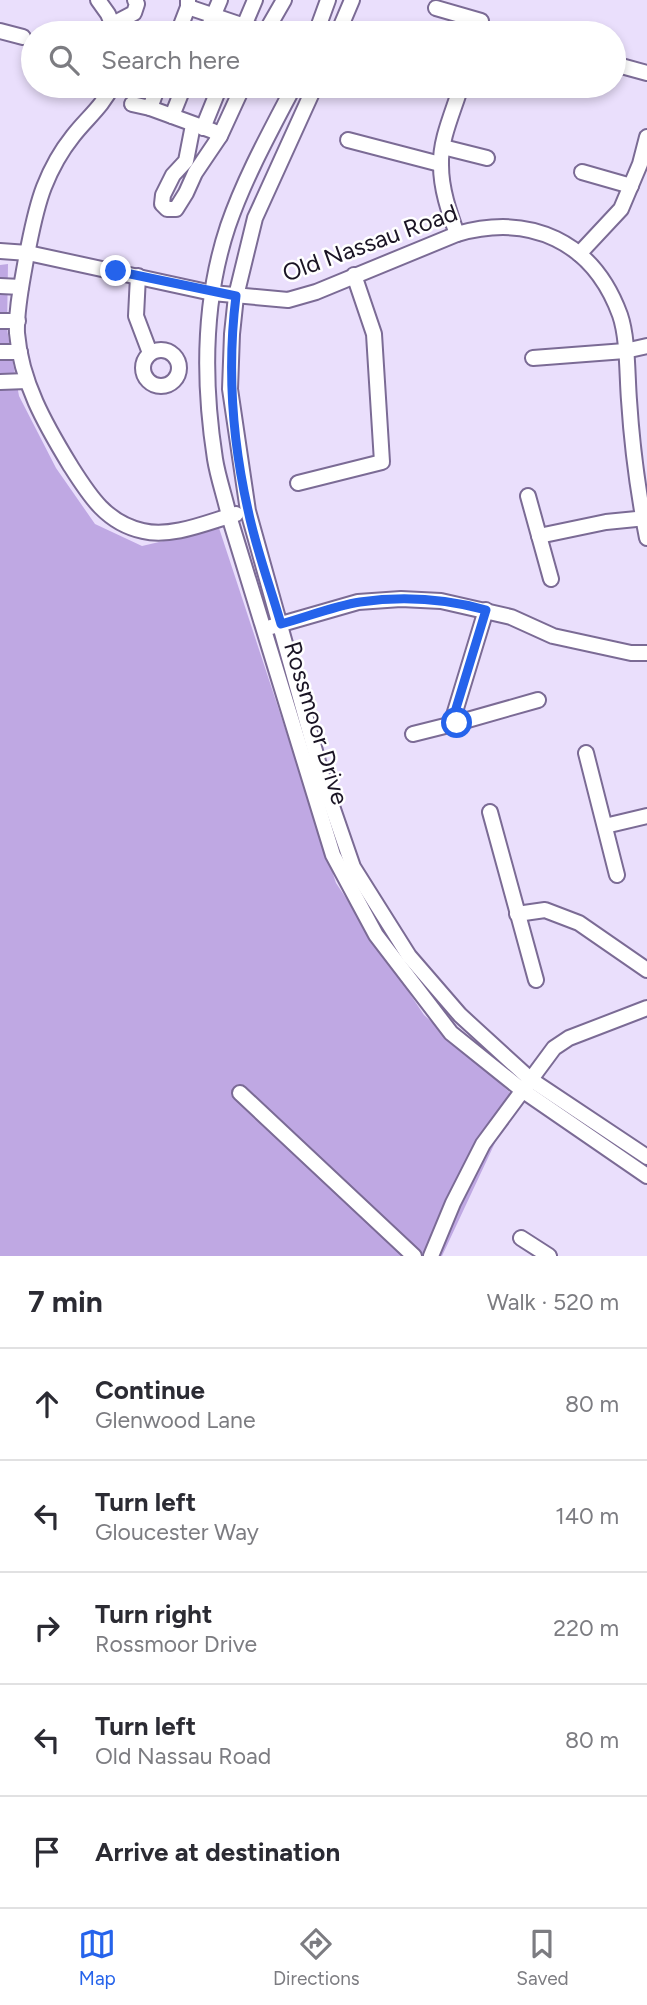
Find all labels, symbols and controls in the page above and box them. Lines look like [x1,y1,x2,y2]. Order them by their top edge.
search box [21,21,626,98]
icon: search [45,41,83,79]
text: Search here [101,44,240,76]
street label: Old Nassau Road [278,197,461,288]
route end [100,255,131,286]
street label: Rossmoor Drive [278,638,355,808]
route start [441,707,472,738]
text: 7 min [28,1283,103,1320]
text: Walk · 520 m [487,1288,619,1316]
text: Continue [95,1374,205,1406]
icon: ahead [28,1385,66,1423]
text: 80 m [565,1390,619,1418]
text: Glenwood Lane [95,1406,255,1434]
text: Turn left [95,1486,196,1518]
icon: left [28,1497,66,1535]
text: 140 m [555,1502,619,1530]
text: Gloucester Way [95,1518,259,1546]
text: Turn right [95,1598,212,1630]
icon: right [28,1609,66,1647]
text: 220 m [553,1614,619,1642]
text: Rossmoor Drive [95,1630,257,1658]
text: Turn left [95,1710,196,1742]
icon: left [28,1721,66,1759]
text: 80 m [565,1726,619,1754]
text: Old Nassau Road [95,1742,271,1770]
icon: arrive [28,1833,66,1871]
text: Arrive at destination [95,1836,340,1868]
tab: Map [78,1925,116,1990]
tab: Directions [273,1925,360,1990]
tab: Saved [516,1925,569,1990]

